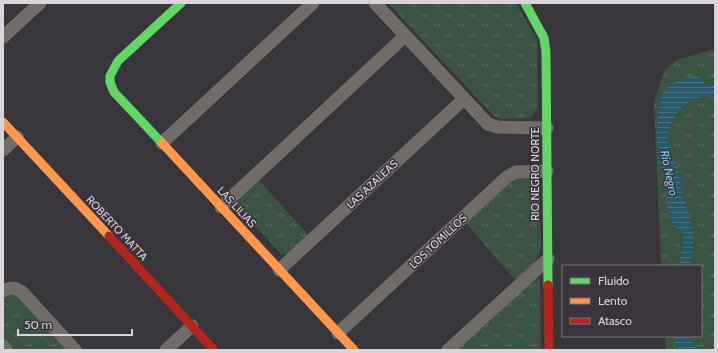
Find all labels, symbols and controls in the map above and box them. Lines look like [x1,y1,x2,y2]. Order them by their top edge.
street label: RIO NEGRO NORTE [528,127,542,221]
water label: Río Negro [657,149,682,197]
street label: LAS AZALEAS [343,156,401,211]
street label: LAS LILIAS [214,184,260,231]
street label: ROBERTO MATTA [83,193,151,264]
street label: LOS TOMILLOS [406,210,470,271]
legend [562,265,702,337]
text: Fluido [598,273,630,288]
text: Lento [598,293,628,308]
scale bar [18,311,132,337]
text: Atasco [598,313,632,328]
text: 50 m [24,317,52,332]

